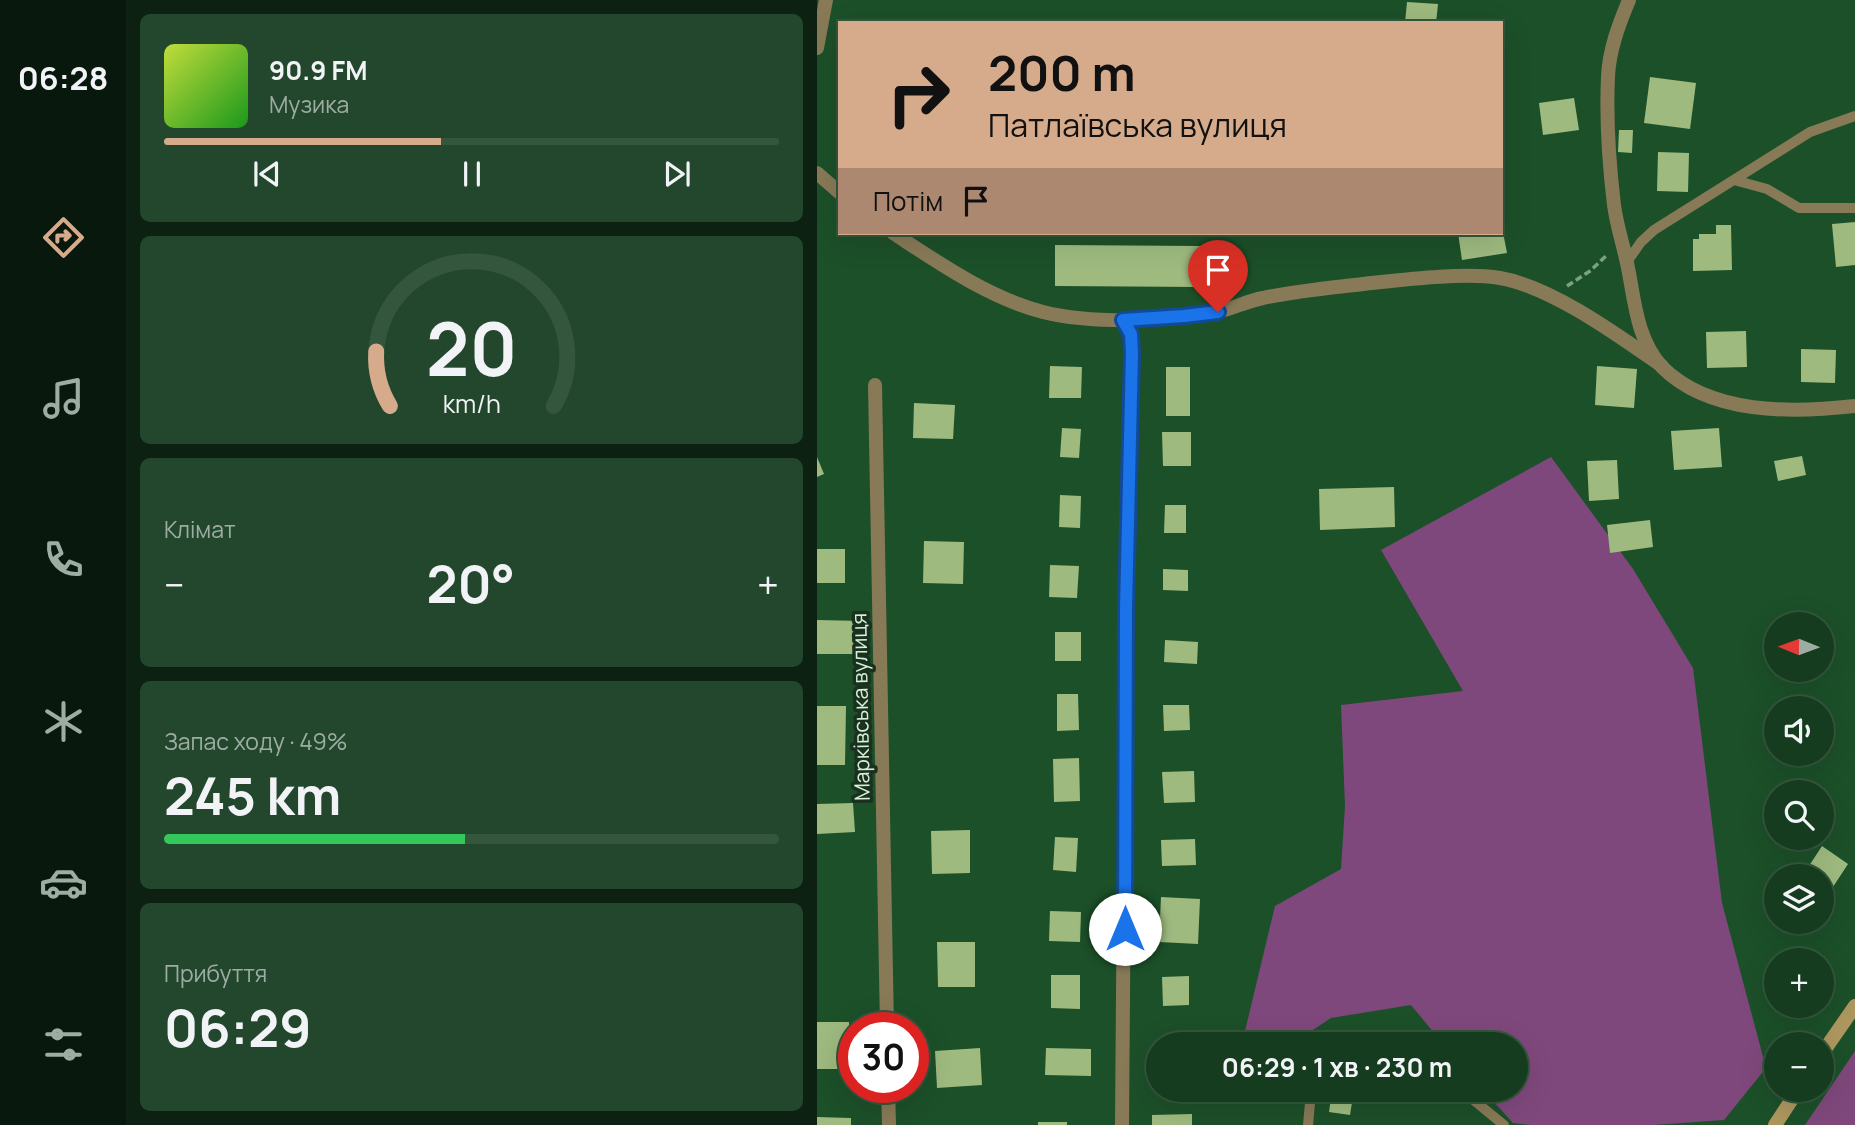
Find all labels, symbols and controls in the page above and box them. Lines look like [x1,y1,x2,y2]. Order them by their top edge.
text: 200 m [988,39,1136,106]
icon: right [873,49,964,140]
text: 90.9 FM [269,52,367,88]
text: 06:28 [18,56,108,100]
text: Музика [269,88,349,120]
text: Патлаївська вулиця [988,103,1287,147]
icon: previous [248,155,286,193]
icon: pause [453,155,491,193]
icon: next [658,155,696,193]
icon: arrive [957,182,995,220]
text: Потім [873,183,943,219]
icon: directions [39,213,88,262]
pin [1188,240,1248,312]
icon: arrive [1199,251,1237,289]
text: 20 [426,299,517,399]
icon: music [39,374,88,423]
text: km/h [442,386,501,421]
text: Клімат [164,513,236,545]
icon: phone [39,535,88,584]
text: 20° [427,548,515,619]
text: − [164,558,185,610]
text: + [757,558,779,610]
north arrow [1764,612,1834,682]
map controls [1764,612,1834,1102]
street label: Марківська вулиця [844,613,876,801]
button: sound [1764,696,1834,766]
icon: climate [39,697,88,746]
text: Запас ходу · 49% [164,725,348,757]
text: 245 km [164,760,341,831]
button: search [1764,780,1834,850]
icon: car [39,858,88,907]
button: layers [1764,864,1834,934]
position arrow [1088,892,1162,966]
button: + [1764,948,1834,1018]
text: Прибуття [164,957,267,989]
text: 06:29 [164,992,312,1063]
speed limit sign: 30 [838,1012,929,1103]
icon: filters [39,1020,88,1069]
button: − [1764,1032,1834,1102]
text: 06:29 · 1 хв · 230 m [1222,1049,1452,1085]

